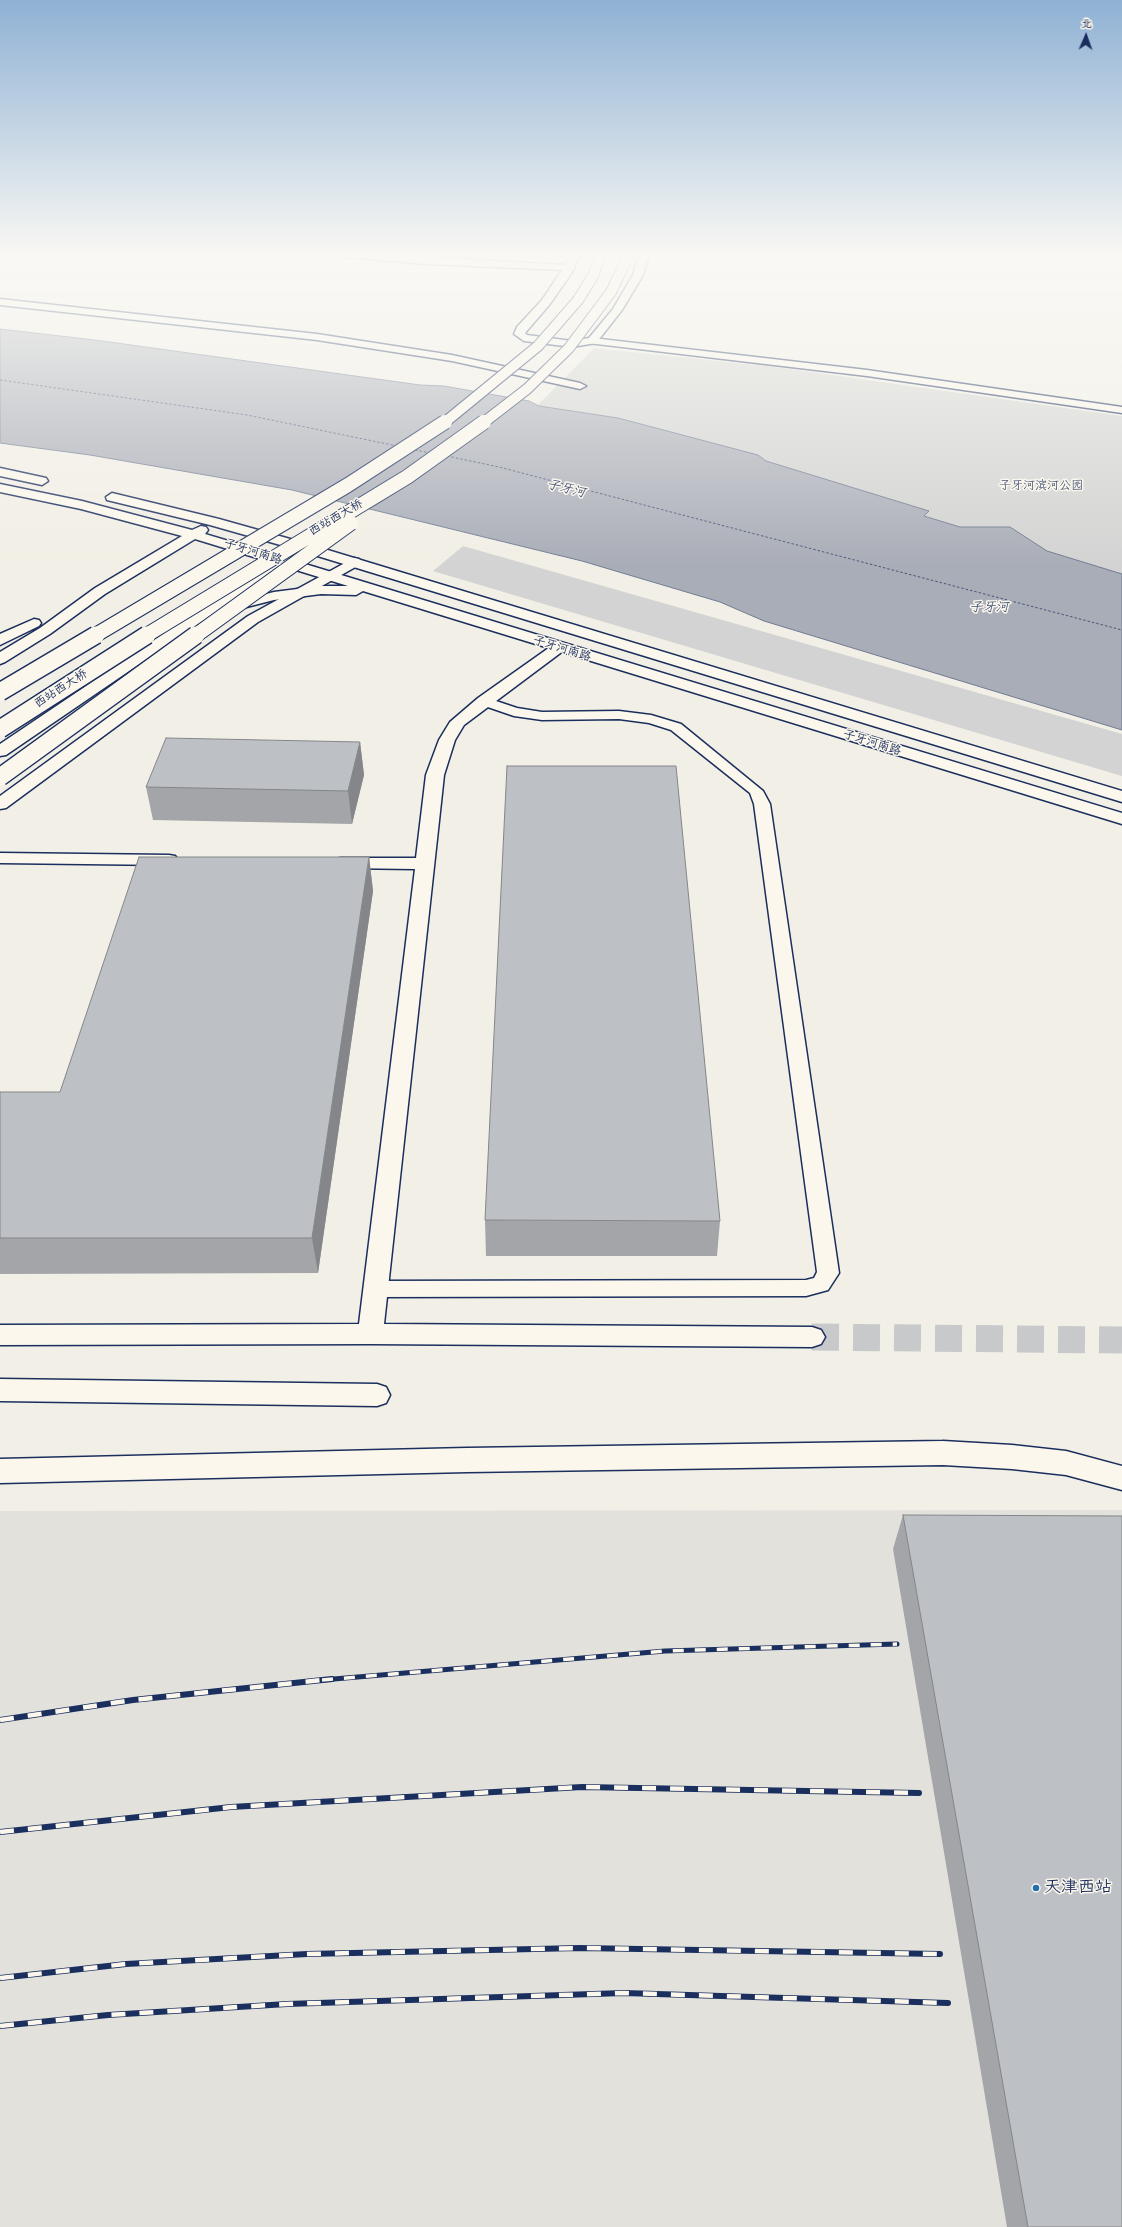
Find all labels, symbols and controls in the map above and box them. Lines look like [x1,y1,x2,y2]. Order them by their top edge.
north arrow [1066,16,1106,56]
text: 北 [1081,17,1092,30]
water label: 子牙河 [545,477,587,501]
park label: 子牙河滨河公园 [999,479,1083,493]
street label: 西站西大桥 [306,497,366,539]
street label: 子牙河南路 [222,536,284,568]
water label: 子牙河 [970,600,1008,616]
street label: 子牙河南路 [531,633,593,665]
street label: 西站西大桥 [32,667,90,711]
street label: 子牙河南路 [841,727,903,759]
place label: 天津西站 [1044,1878,1112,1898]
marker: 天津西站 [1031,1883,1041,1893]

